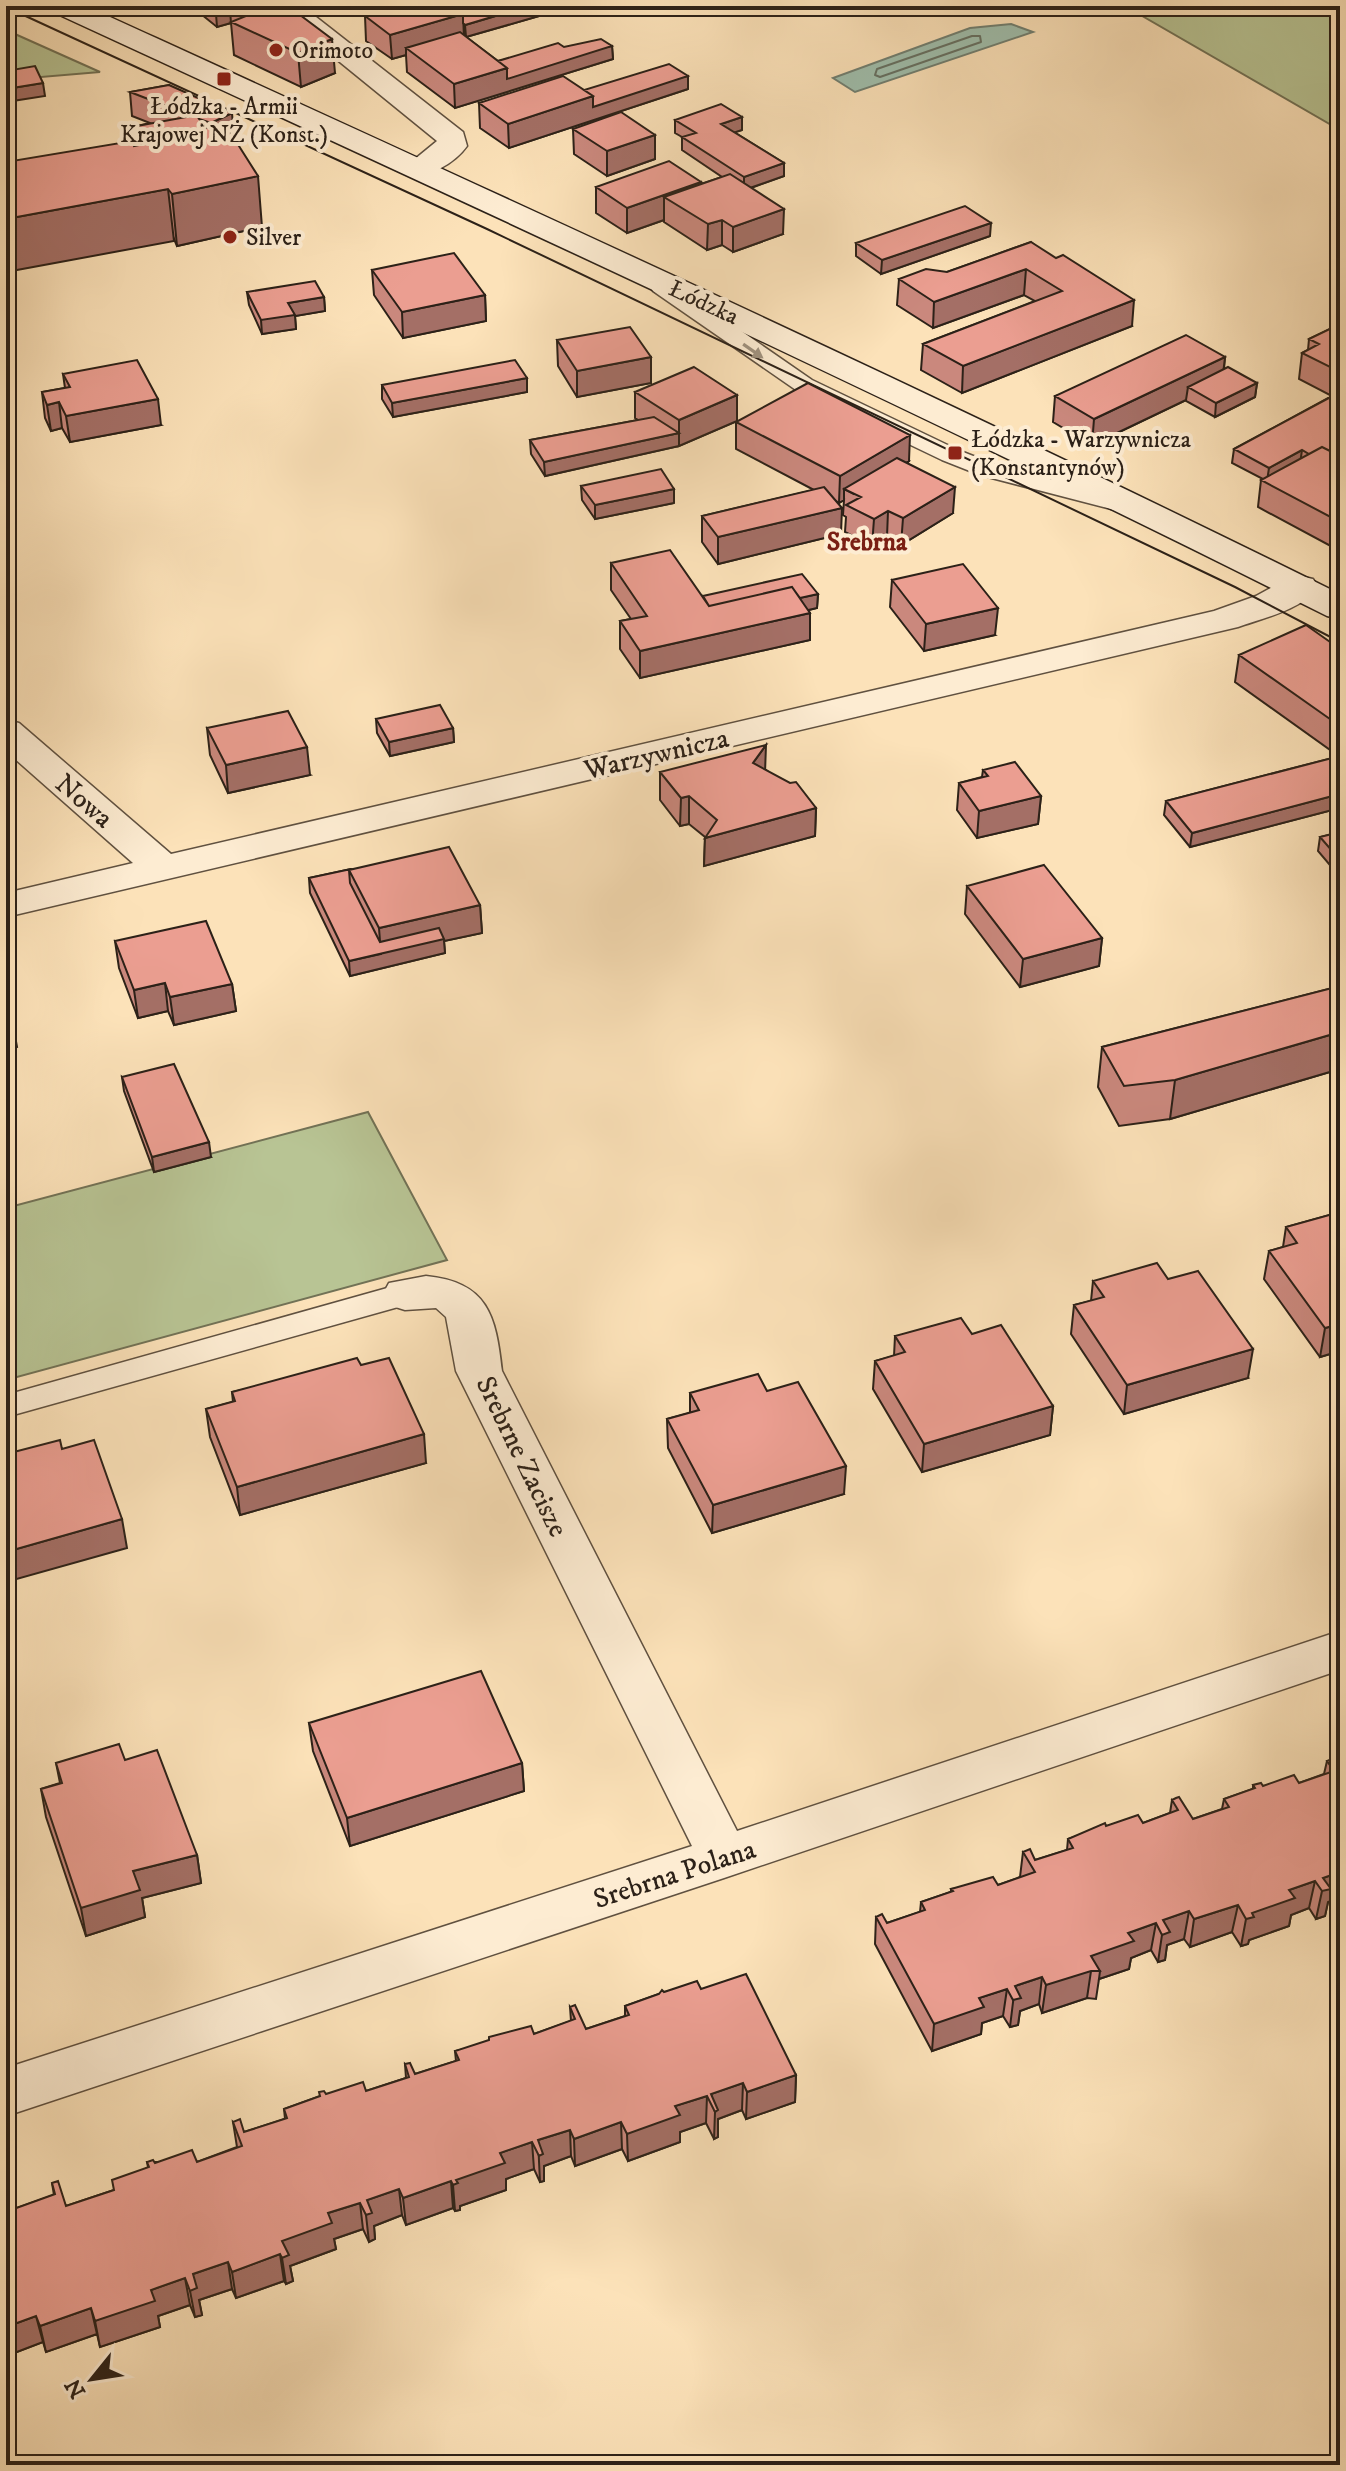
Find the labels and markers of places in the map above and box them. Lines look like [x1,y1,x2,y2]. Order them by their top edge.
place label: Orimoto [292,36,373,66]
marker: Orimoto [267,41,285,59]
marker: Łódzka - Armii Krajowej NŻ (Konst.) [215,70,233,88]
place label: Łódzka - Armii Krajowej NŻ (Konst.) [120,92,328,150]
place label: Silver [246,223,301,253]
marker: Silver [221,228,239,246]
place label: Łódzka - Warzywnicza (Konstantynów) [971,425,1192,483]
marker: Łódzka - Warzywnicza (Konstantynów) [946,444,964,462]

